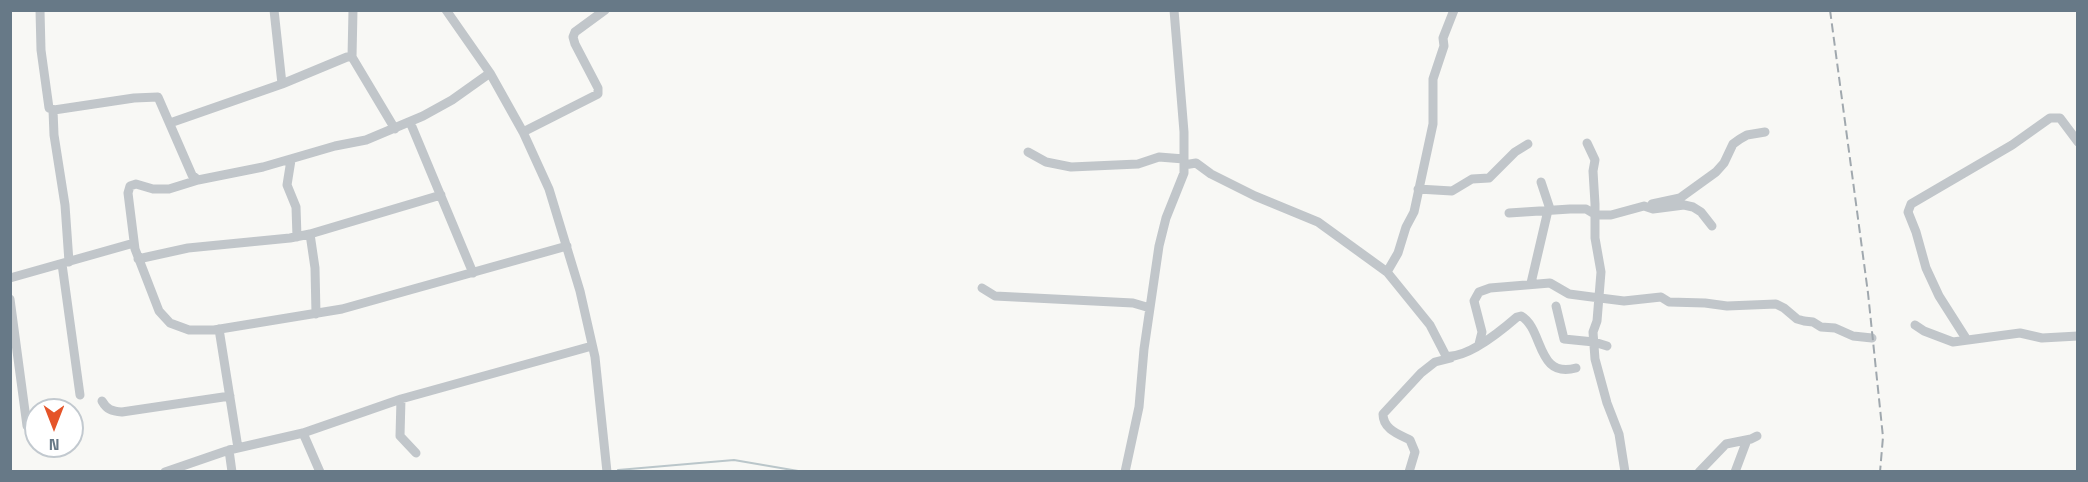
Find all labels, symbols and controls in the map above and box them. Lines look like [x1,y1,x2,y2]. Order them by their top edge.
north arrow [24,398,84,458]
text: N [49,434,59,455]

